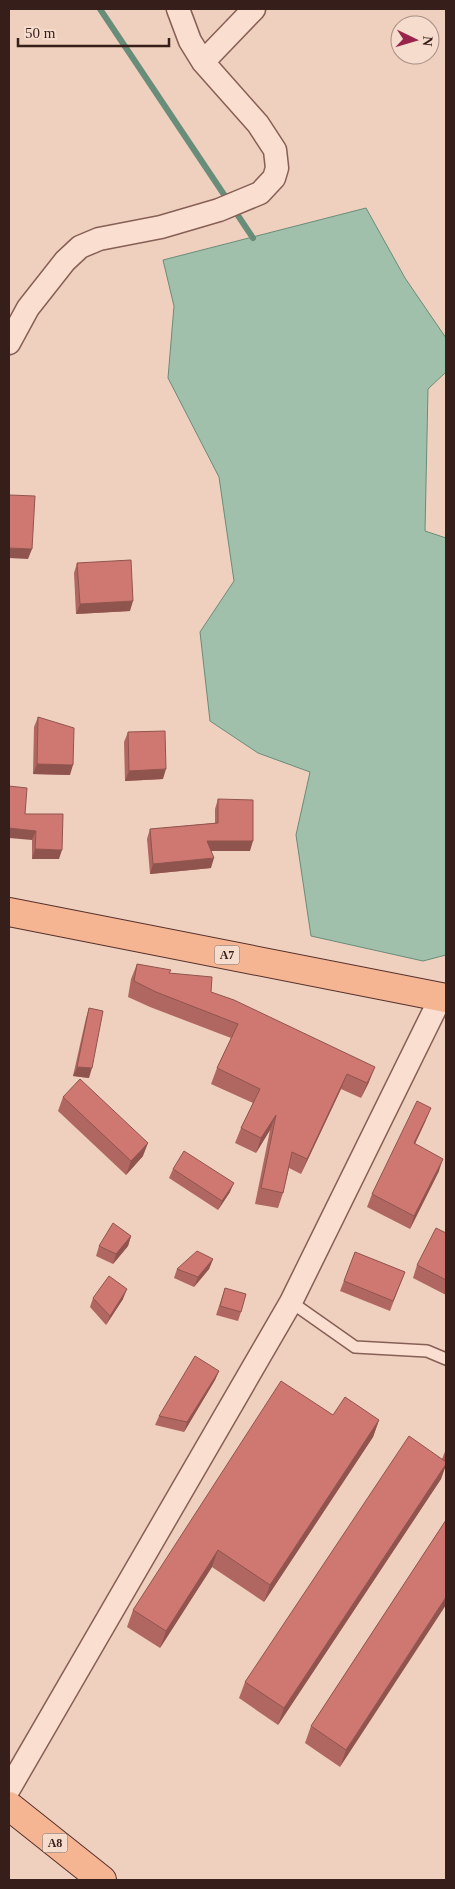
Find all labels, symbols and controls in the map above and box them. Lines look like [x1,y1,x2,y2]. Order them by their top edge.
scale bar [18,15,169,47]
north arrow [390,15,440,65]
text: 50 m [25,25,56,41]
text: N [420,35,435,47]
road number: A7 [214,946,240,964]
road number: A8 [42,1834,68,1852]

